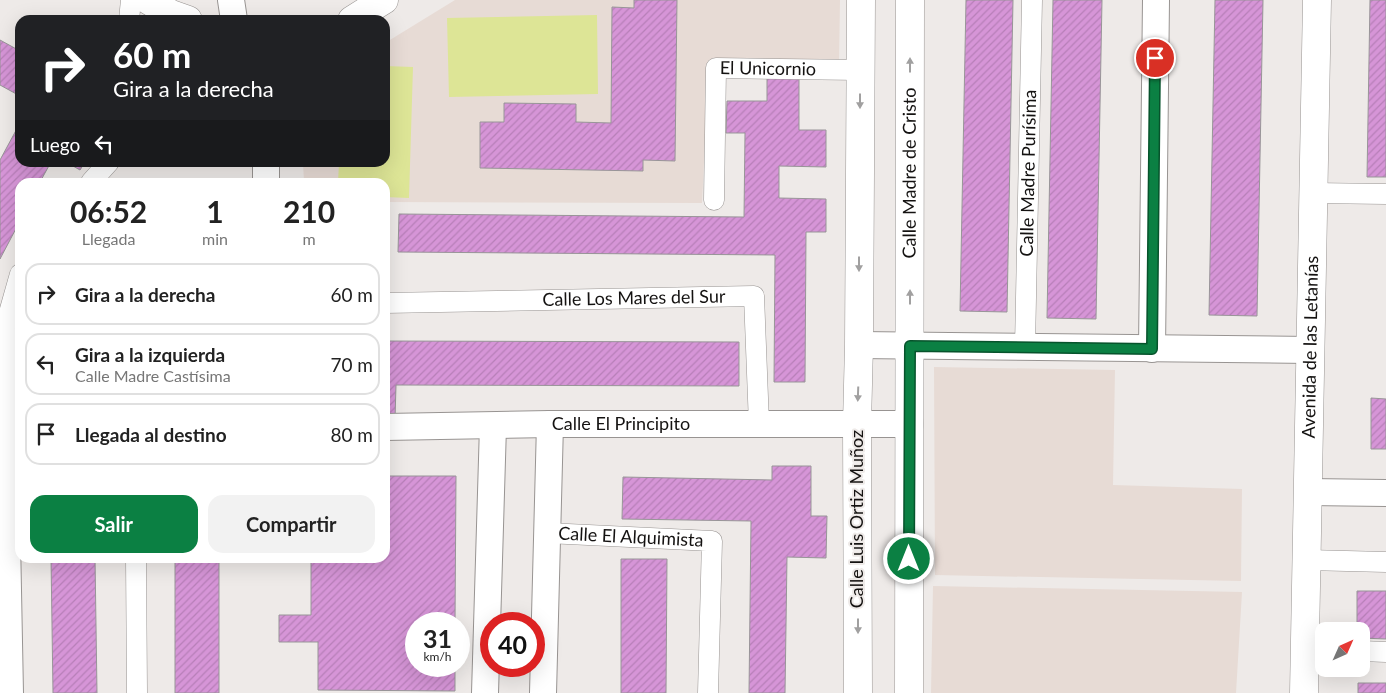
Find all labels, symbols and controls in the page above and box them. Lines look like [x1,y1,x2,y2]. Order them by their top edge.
text: 60 m [113,33,191,75]
icon: right [30,35,95,100]
pin [1134,37,1176,79]
icon: arrive [1141,44,1169,72]
street label: El Unicornio [720,56,816,79]
one-way arrow [906,56,914,72]
text: Gira a la derecha [113,75,274,102]
street label: Calle Madre de Cristo [898,88,920,258]
street label: Calle Madre Purísima [1015,89,1040,257]
one-way arrow [856,93,864,109]
icon: left [90,130,118,158]
text: Luego [30,133,80,156]
text: 06:52 [70,193,147,229]
text: 1 [206,193,224,229]
text: 210 [283,193,335,229]
text: Llegada [82,229,135,248]
text: min [202,229,228,248]
text: m [302,229,316,248]
street label: Avenida de las Letanías [1297,255,1322,438]
one-way arrow [855,256,863,272]
icon: right [32,280,60,308]
text: Gira a la derecha [75,283,215,306]
text: 60 m [330,283,373,306]
street label: Calle Los Mares del Sur [542,285,726,310]
one-way arrow [906,289,914,305]
text: Gira a la izquierda [75,343,225,366]
icon: left [32,350,60,378]
text: 70 m [330,353,373,376]
text: Calle Madre Castísima [75,366,231,385]
one-way arrow [853,386,861,402]
street label: Calle El Principito [552,412,690,434]
icon: arrive [32,420,60,448]
text: Llegada al destino [75,423,227,446]
text: 80 m [330,423,373,446]
street label: Calle Luis Ortiz Muñoz [845,430,867,608]
button: Salir [30,495,198,553]
button: Compartir [208,495,375,553]
street label: Calle El Alquimista [558,522,704,551]
position arrow [882,532,934,584]
speed limit sign: 40 [480,612,545,677]
one-way arrow [854,619,862,635]
north arrow [1315,622,1370,678]
map controls [1315,622,1370,677]
text: 31 [423,623,452,653]
text: km/h [423,649,452,664]

